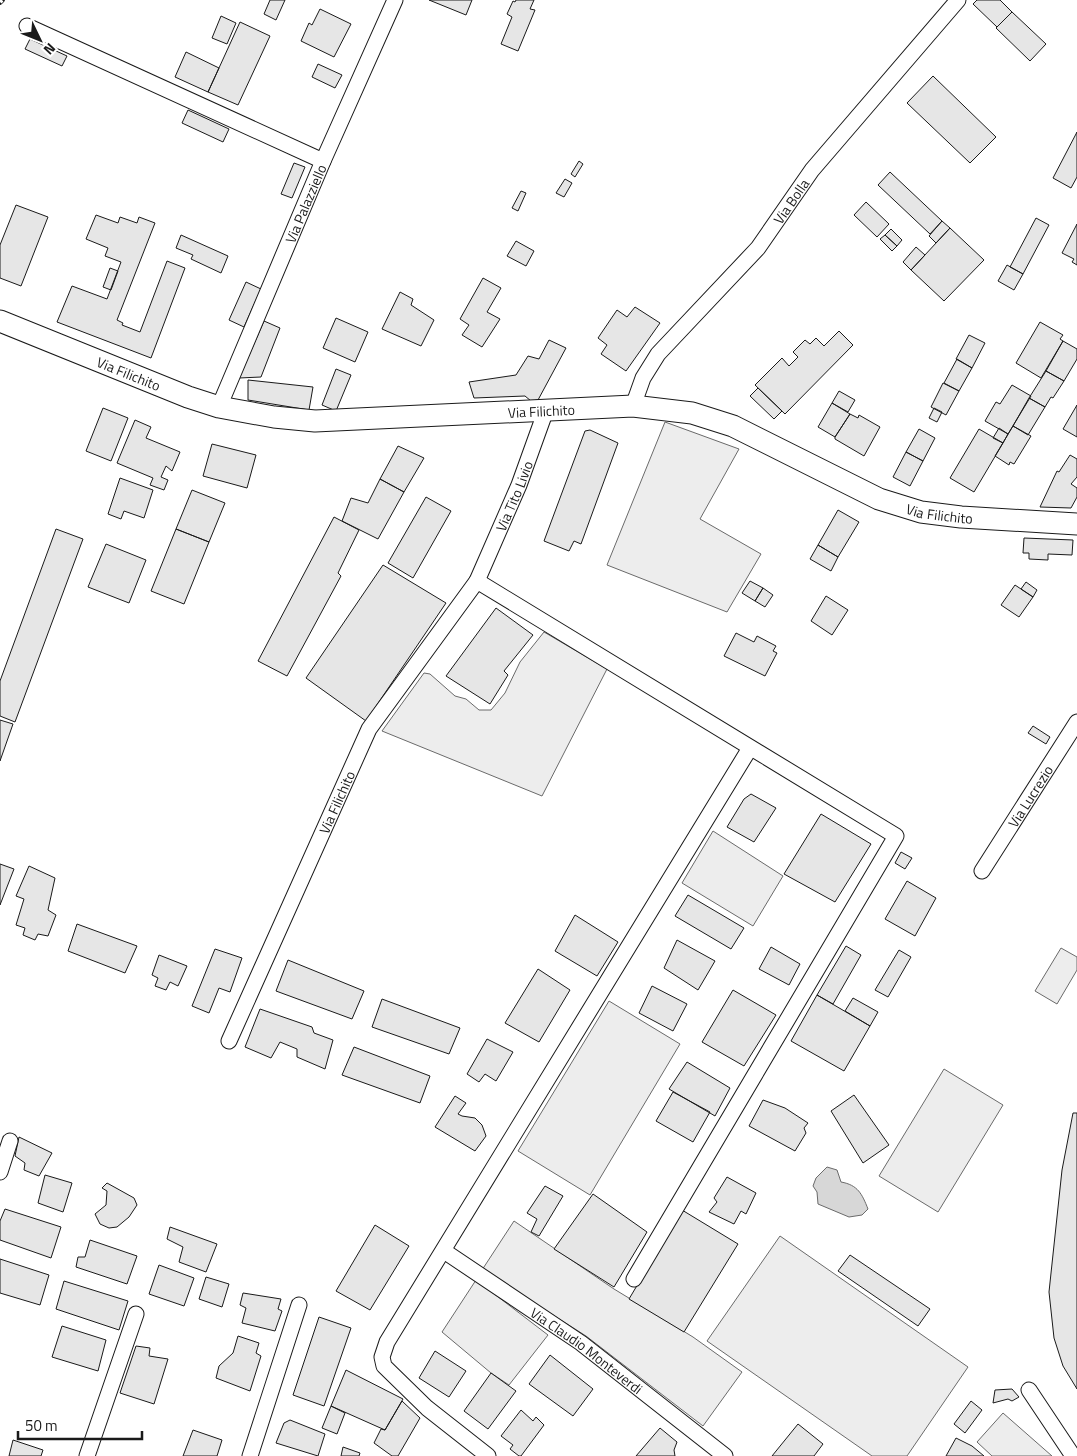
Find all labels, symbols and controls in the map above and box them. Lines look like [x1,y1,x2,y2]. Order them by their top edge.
north arrow [15,15,65,65]
text: N [39,38,61,60]
street label: Via Palazziello [279,161,331,246]
street label: Via Bolla [767,174,814,228]
street label: Via Filichito [94,351,164,395]
street label: Via Filichito [507,398,575,422]
street label: Via Tito Livio [490,458,537,534]
street label: Via Filichito [904,498,973,528]
street label: Via Lucrezio [1002,761,1058,831]
street label: Via Filichito [313,767,360,837]
street label: Via Claudio Monteverdi [527,1302,648,1398]
scale bar [18,1408,141,1440]
text: 50 m [25,1414,58,1437]

